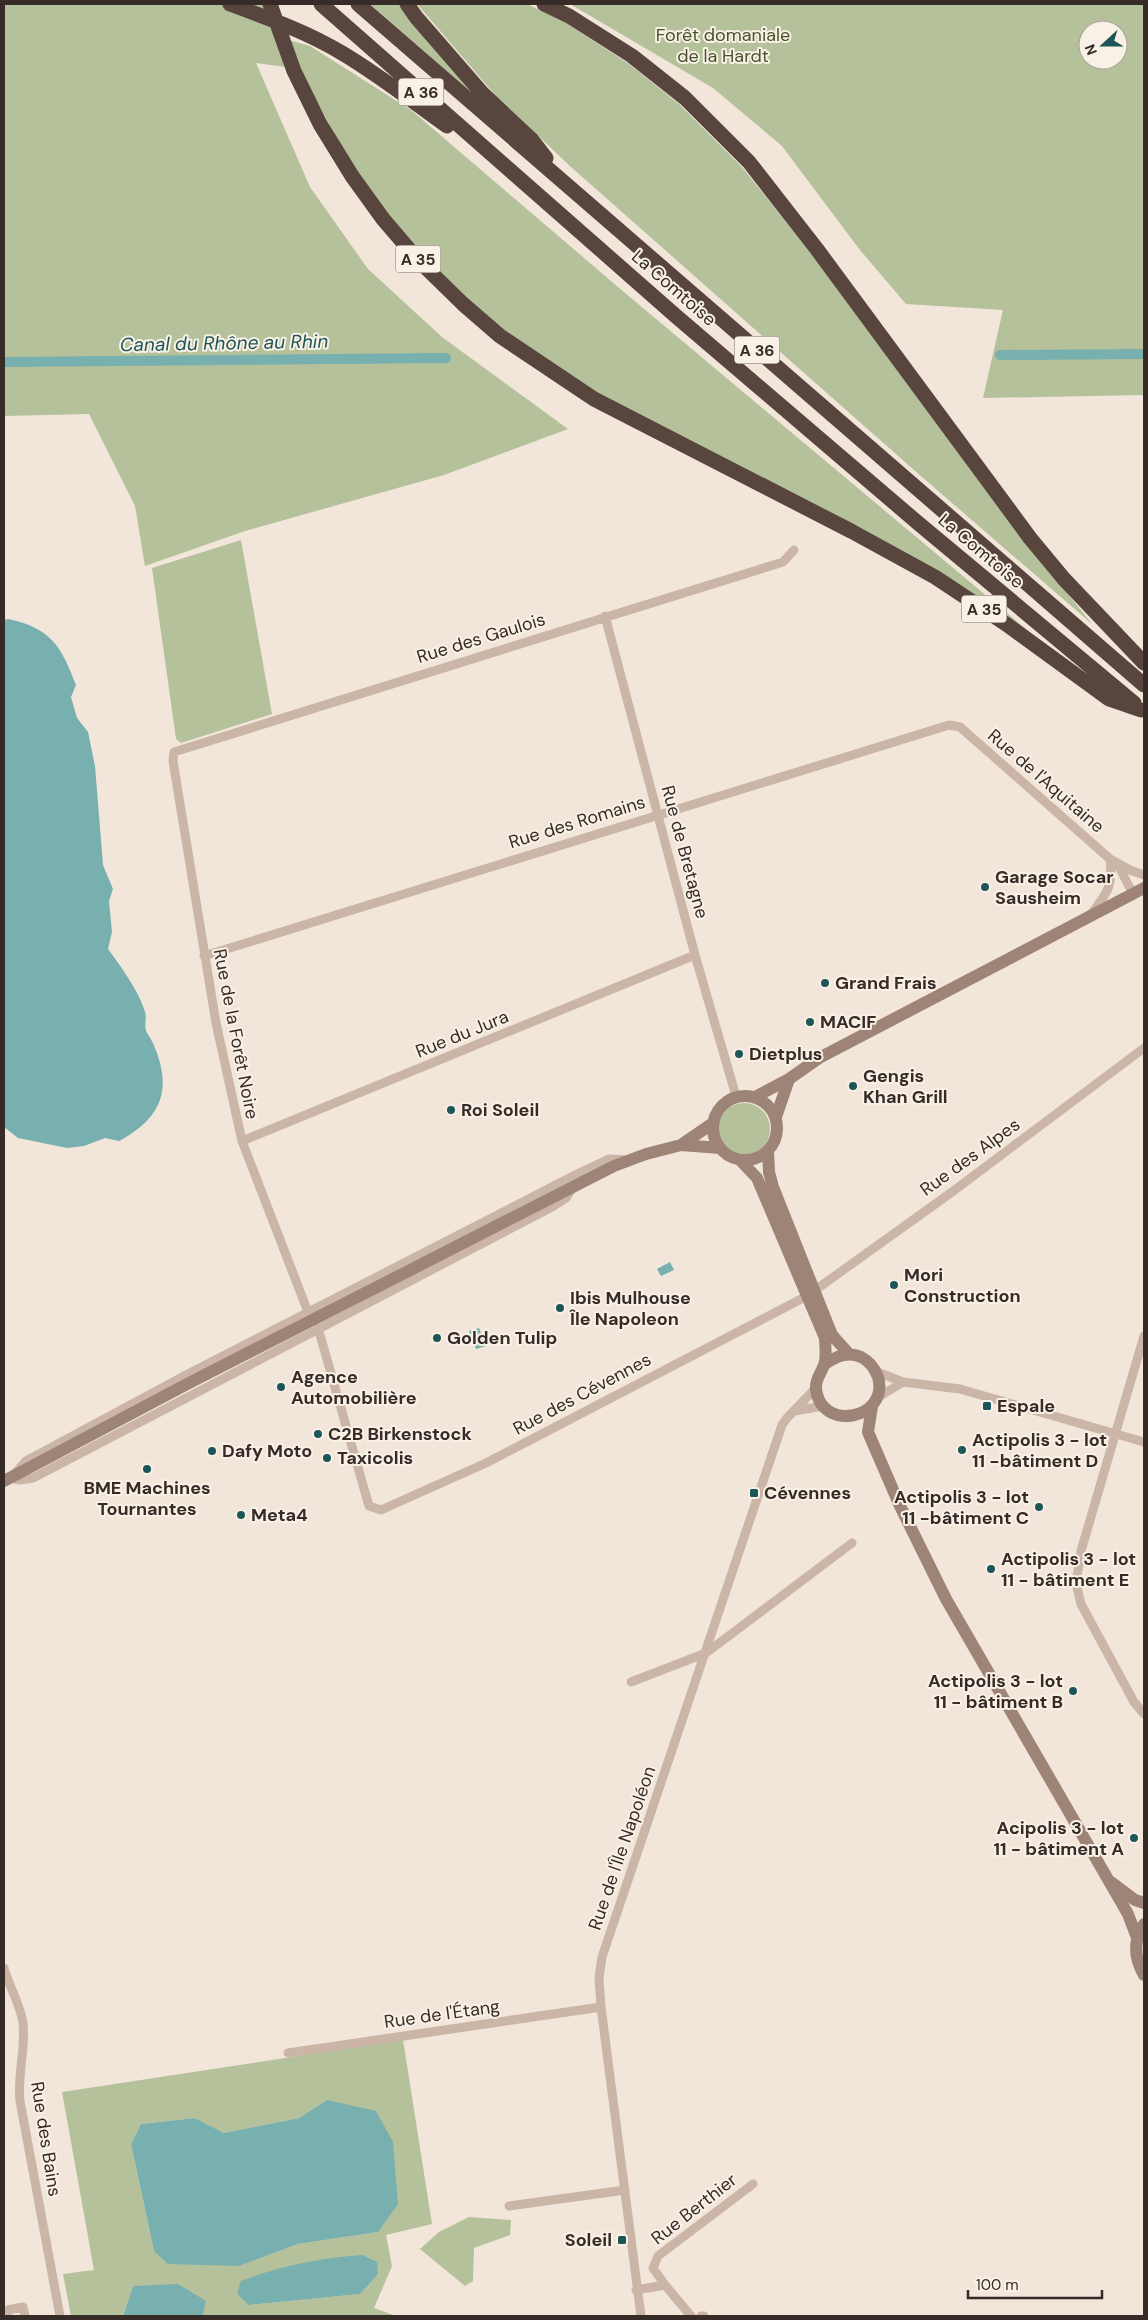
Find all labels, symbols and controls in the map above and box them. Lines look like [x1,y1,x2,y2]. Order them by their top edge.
north arrow [1078,20,1128,70]
park label: Forêt domaniale de la Hardt [656,23,790,68]
text: N [1081,42,1101,58]
road number: A 36 [398,78,444,105]
road number: A 35 [396,245,440,272]
street label: La Comtoise [627,245,721,331]
water label: Canal du Rhône au Rhin [120,329,329,357]
road number: A 36 [734,336,780,364]
street label: La Comtoise [933,508,1029,594]
road number: A 35 [962,596,1006,622]
street label: Rue des Gaulois [414,607,548,669]
street label: Rue de l'Aquitaine [983,724,1109,838]
street label: Rue de Bretagne [656,783,714,921]
street label: Rue des Romains [506,790,648,854]
place label: Garage Socar Sausheim [995,865,1114,910]
marker: Garage Socar Sausheim [979,881,991,893]
street label: Rue de la Forêt Noire [208,947,264,1121]
place label: Grand Frais [835,971,936,995]
marker: Grand Frais [819,977,831,989]
street label: Rue du Jura [412,1004,512,1064]
place label: MACIF [820,1010,876,1034]
marker: MACIF [804,1016,816,1028]
place label: Dietplus [749,1042,822,1066]
marker: Dietplus [733,1048,745,1060]
place label: Gengis Khan Grill [863,1064,948,1109]
marker: Gengis Khan Grill [847,1080,859,1092]
place label: Roi Soleil [461,1098,539,1122]
marker: Roi Soleil [445,1104,457,1116]
street label: Rue des Alpes [915,1113,1025,1201]
place label: Mori Construction [904,1263,1021,1308]
marker: Mori Construction [888,1279,900,1291]
place label: Ibis Mulhouse Île Napoleon [569,1286,691,1331]
marker: Ibis Mulhouse Île Napoleon [554,1302,566,1314]
place label: Golden Tulip [447,1326,557,1350]
marker: Golden Tulip [431,1332,443,1344]
street label: Rue des Cévennes [509,1347,655,1441]
place label: Agence Automobilière [291,1365,417,1410]
marker: Agence Automobilière [275,1381,287,1393]
place label: Espale [997,1394,1055,1418]
marker: Espale [981,1400,993,1412]
place label: C2B Birkenstock [328,1422,473,1446]
marker: C2B Birkenstock [312,1428,324,1440]
place label: Actipolis 3 - lot 11 -bâtiment D [972,1428,1107,1473]
place label: Dafy Moto [222,1439,312,1463]
marker: Actipolis 3 - lot 11 -bâtiment D [956,1444,968,1456]
marker: Dafy Moto [206,1445,218,1457]
place label: Taxicolis [337,1446,413,1470]
marker: Taxicolis [321,1452,333,1464]
marker: BME Machines Tournantes [141,1463,153,1475]
place label: BME Machines Tournantes [83,1476,211,1521]
place label: Cévennes [764,1481,851,1505]
place label: Actipolis 3 - lot 11 -bâtiment C [894,1485,1029,1530]
marker: Cévennes [748,1487,760,1499]
marker: Actipolis 3 - lot 11 -bâtiment C [1033,1501,1045,1513]
place label: Meta4 [251,1503,308,1527]
marker: Meta4 [235,1509,247,1521]
place label: Actipolis 3 - lot 11 - bâtiment E [1001,1547,1136,1592]
marker: Actipolis 3 - lot 11 - bâtiment E [985,1563,997,1575]
place label: Actipolis 3 - lot 11 - bâtiment B [928,1669,1063,1714]
marker: Actipolis 3 - lot 11 - bâtiment B [1067,1685,1079,1697]
street label: Rue de l'Île Napoléon [583,1763,661,1933]
place label: Acipolis 3 - lot 11 - bâtiment A [993,1816,1124,1861]
marker: Acipolis 3 - lot 11 - bâtiment A [1128,1832,1140,1844]
street label: Rue de l'Étang [383,1994,501,2034]
street label: Rue des Bains [25,2080,67,2198]
street label: Rue Berthier [646,2168,742,2250]
place label: Soleil [565,2228,612,2252]
marker: Soleil [616,2234,628,2246]
scale bar [968,2268,1102,2300]
text: 100 m [976,2275,1019,2295]

